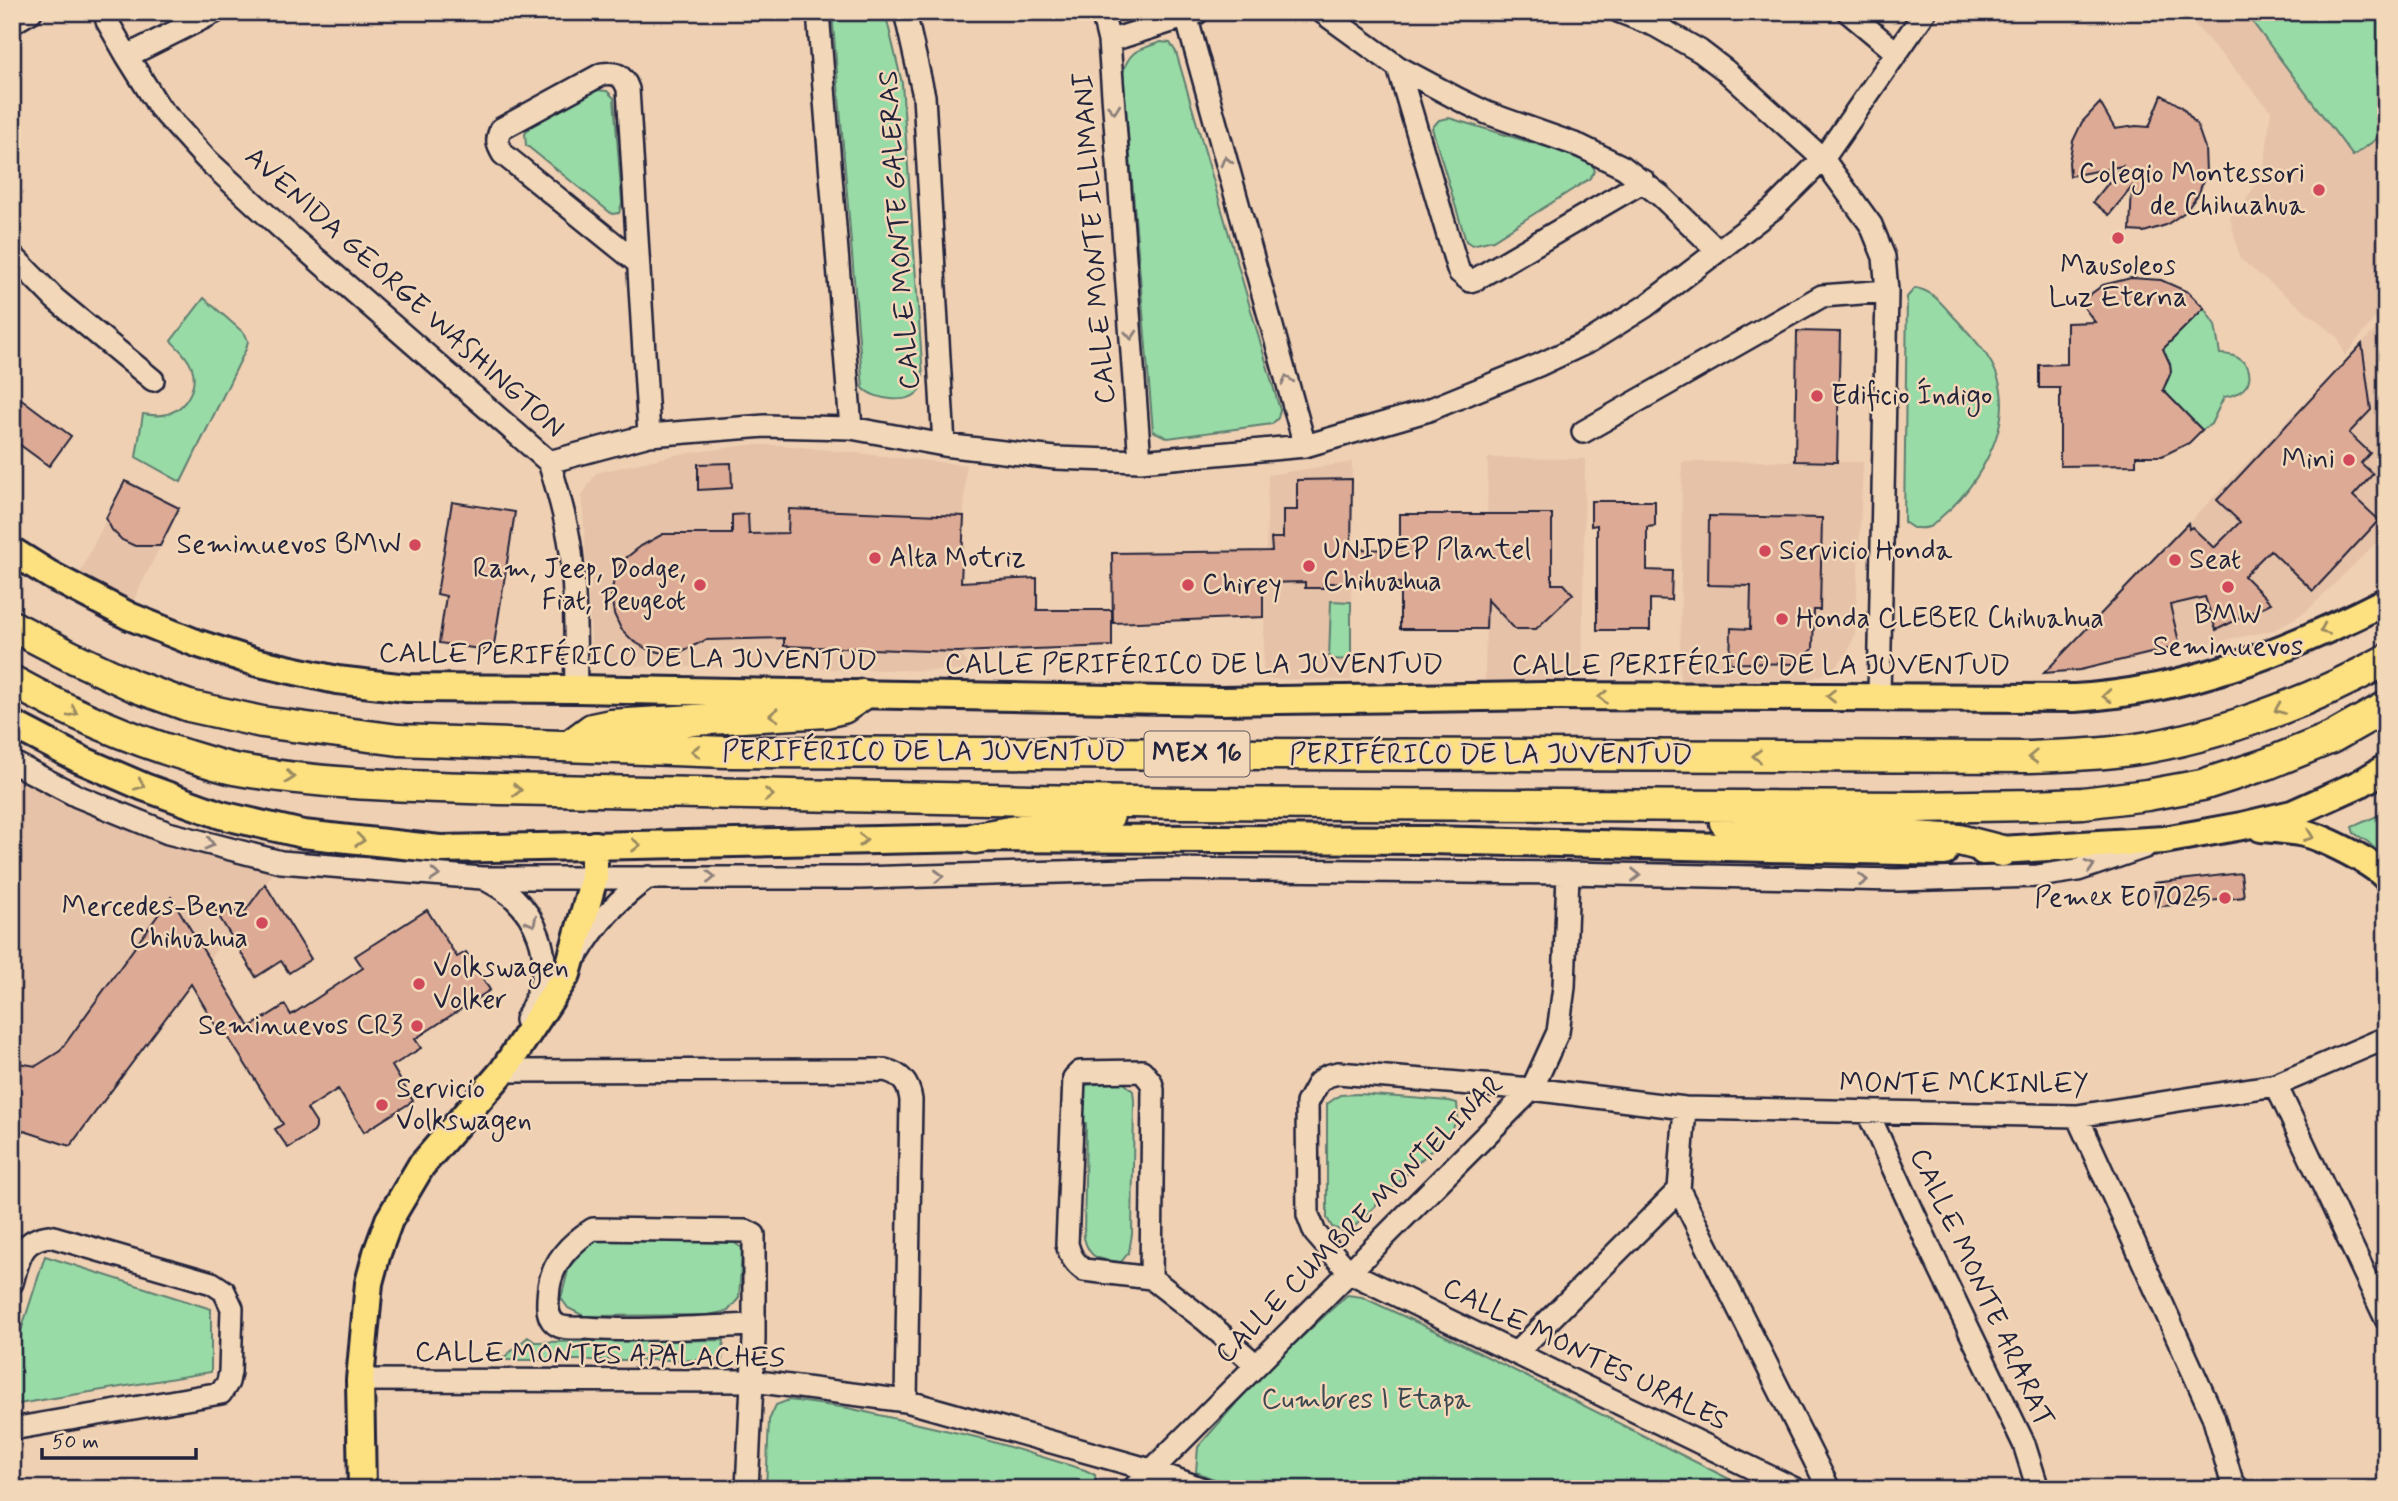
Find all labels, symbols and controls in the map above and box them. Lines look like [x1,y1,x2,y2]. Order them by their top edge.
street label: CALLE MONTE GALERAS [870,69,930,391]
street label: CALLE MONTE ILLIMANI [1065,71,1125,405]
one-way arrow [1106,103,1121,114]
street label: AVENIDA GEORGE WASHINGTON [236,139,572,447]
one-way arrow [1220,155,1234,167]
place label: Colegio Montessori de Chihuahua [2079,156,2305,225]
marker: Colegio Montessori de Chihuahua [2311,182,2327,198]
marker: Mausoleos Luz Eterna [2110,230,2126,246]
place label: Mausoleos Luz Eterna [2049,248,2187,317]
one-way arrow [1123,330,1138,341]
one-way arrow [1280,374,1295,386]
place label: Edificio Índigo [1831,377,1992,417]
marker: Edificio Índigo [1809,388,1825,404]
place label: Mini [2282,442,2335,479]
marker: Mini [2341,452,2357,468]
place label: Seminuevos BMW [177,527,401,564]
place label: UNIDEP Plantel Chihuahua [1323,532,1531,601]
place label: Servicio Honda [1779,533,1953,570]
marker: Seminuevos BMW [407,537,423,553]
place label: Alta Motriz [889,540,1026,577]
place label: Seat [2189,542,2241,579]
marker: Servicio Honda [1757,543,1773,559]
marker: Alta Motriz [867,550,883,566]
place label: Ram, Jeep, Dodge, Fiat, Peugeot [473,551,686,620]
marker: Seat [2167,552,2183,568]
marker: UNIDEP Plantel Chihuahua [1301,558,1317,574]
place label: Chirey [1202,567,1282,604]
marker: Ram, Jeep, Dodge, Fiat, Peugeot [692,577,708,593]
marker: Chirey [1180,577,1196,593]
marker: BMW Seminuevos [2220,579,2236,595]
place label: BMW Seminuevos [2153,597,2303,666]
place label: Honda CLEBER Chihuahua [1796,601,2104,638]
marker: Honda CLEBER Chihuahua [1774,611,1790,627]
one-way arrow [2319,622,2331,636]
street label: CALLE PERIFÉRICO DE LA JUVENTUD [378,633,878,681]
street label: CALLE PERIFÉRICO DE LA JUVENTUD [945,645,1443,684]
street label: CALLE PERIFÉRICO DE LA JUVENTUD [1512,646,2010,685]
one-way arrow [1825,688,1836,704]
one-way arrow [2101,688,2112,703]
one-way arrow [1598,689,1608,705]
one-way arrow [2274,700,2286,714]
one-way arrow [66,703,78,717]
one-way arrow [768,707,779,722]
street label: PERIFÉRICO DE LA JUVENTUD [722,732,1126,771]
road number: MEX 16 [1144,732,1250,776]
street label: PERIFÉRICO DE LA JUVENTUD [1289,735,1693,774]
one-way arrow [690,743,701,759]
one-way arrow [1751,748,1761,764]
one-way arrow [2027,749,2038,764]
one-way arrow [284,769,295,784]
one-way arrow [133,777,145,791]
one-way arrow [511,782,522,797]
one-way arrow [764,787,774,803]
one-way arrow [2302,828,2314,842]
one-way arrow [354,832,365,847]
one-way arrow [858,832,869,848]
one-way arrow [204,836,216,850]
one-way arrow [630,837,641,852]
one-way arrow [2083,860,2095,874]
one-way arrow [430,867,441,882]
one-way arrow [1631,867,1642,883]
one-way arrow [934,868,945,883]
one-way arrow [706,870,717,885]
one-way arrow [1858,872,1869,887]
place label: Pemex E07025 [2034,880,2211,917]
place label: Mercedes-Benz Chihuahua [62,889,248,958]
marker: Pemex E07025 [2217,890,2233,906]
marker: Mercedes-Benz Chihuahua [254,915,270,931]
one-way arrow [524,915,537,927]
place label: Volkswagen Volker [433,950,569,1019]
marker: Volkswagen Volker [411,976,427,992]
place label: Seminuevos CR3 [198,1008,403,1045]
marker: Seminuevos CR3 [409,1018,425,1034]
street label: MONTE MCKINLEY [1839,1066,2089,1103]
street label: CALLE CUMBRE MONTELINAR [1208,1068,1512,1372]
place label: Servicio Volkswagen [396,1071,532,1142]
marker: Servicio Volkswagen [374,1097,390,1113]
street label: CALLE MONTE ARARAT [1900,1142,2062,1434]
street label: CALLE MONTES URALES [1436,1270,1734,1440]
street label: CALLE MONTES APALACHES [414,1334,786,1378]
park label: Cumbres I Etapa [1262,1382,1471,1419]
scale bar [42,1417,196,1461]
text: 50 m [52,1428,99,1456]

